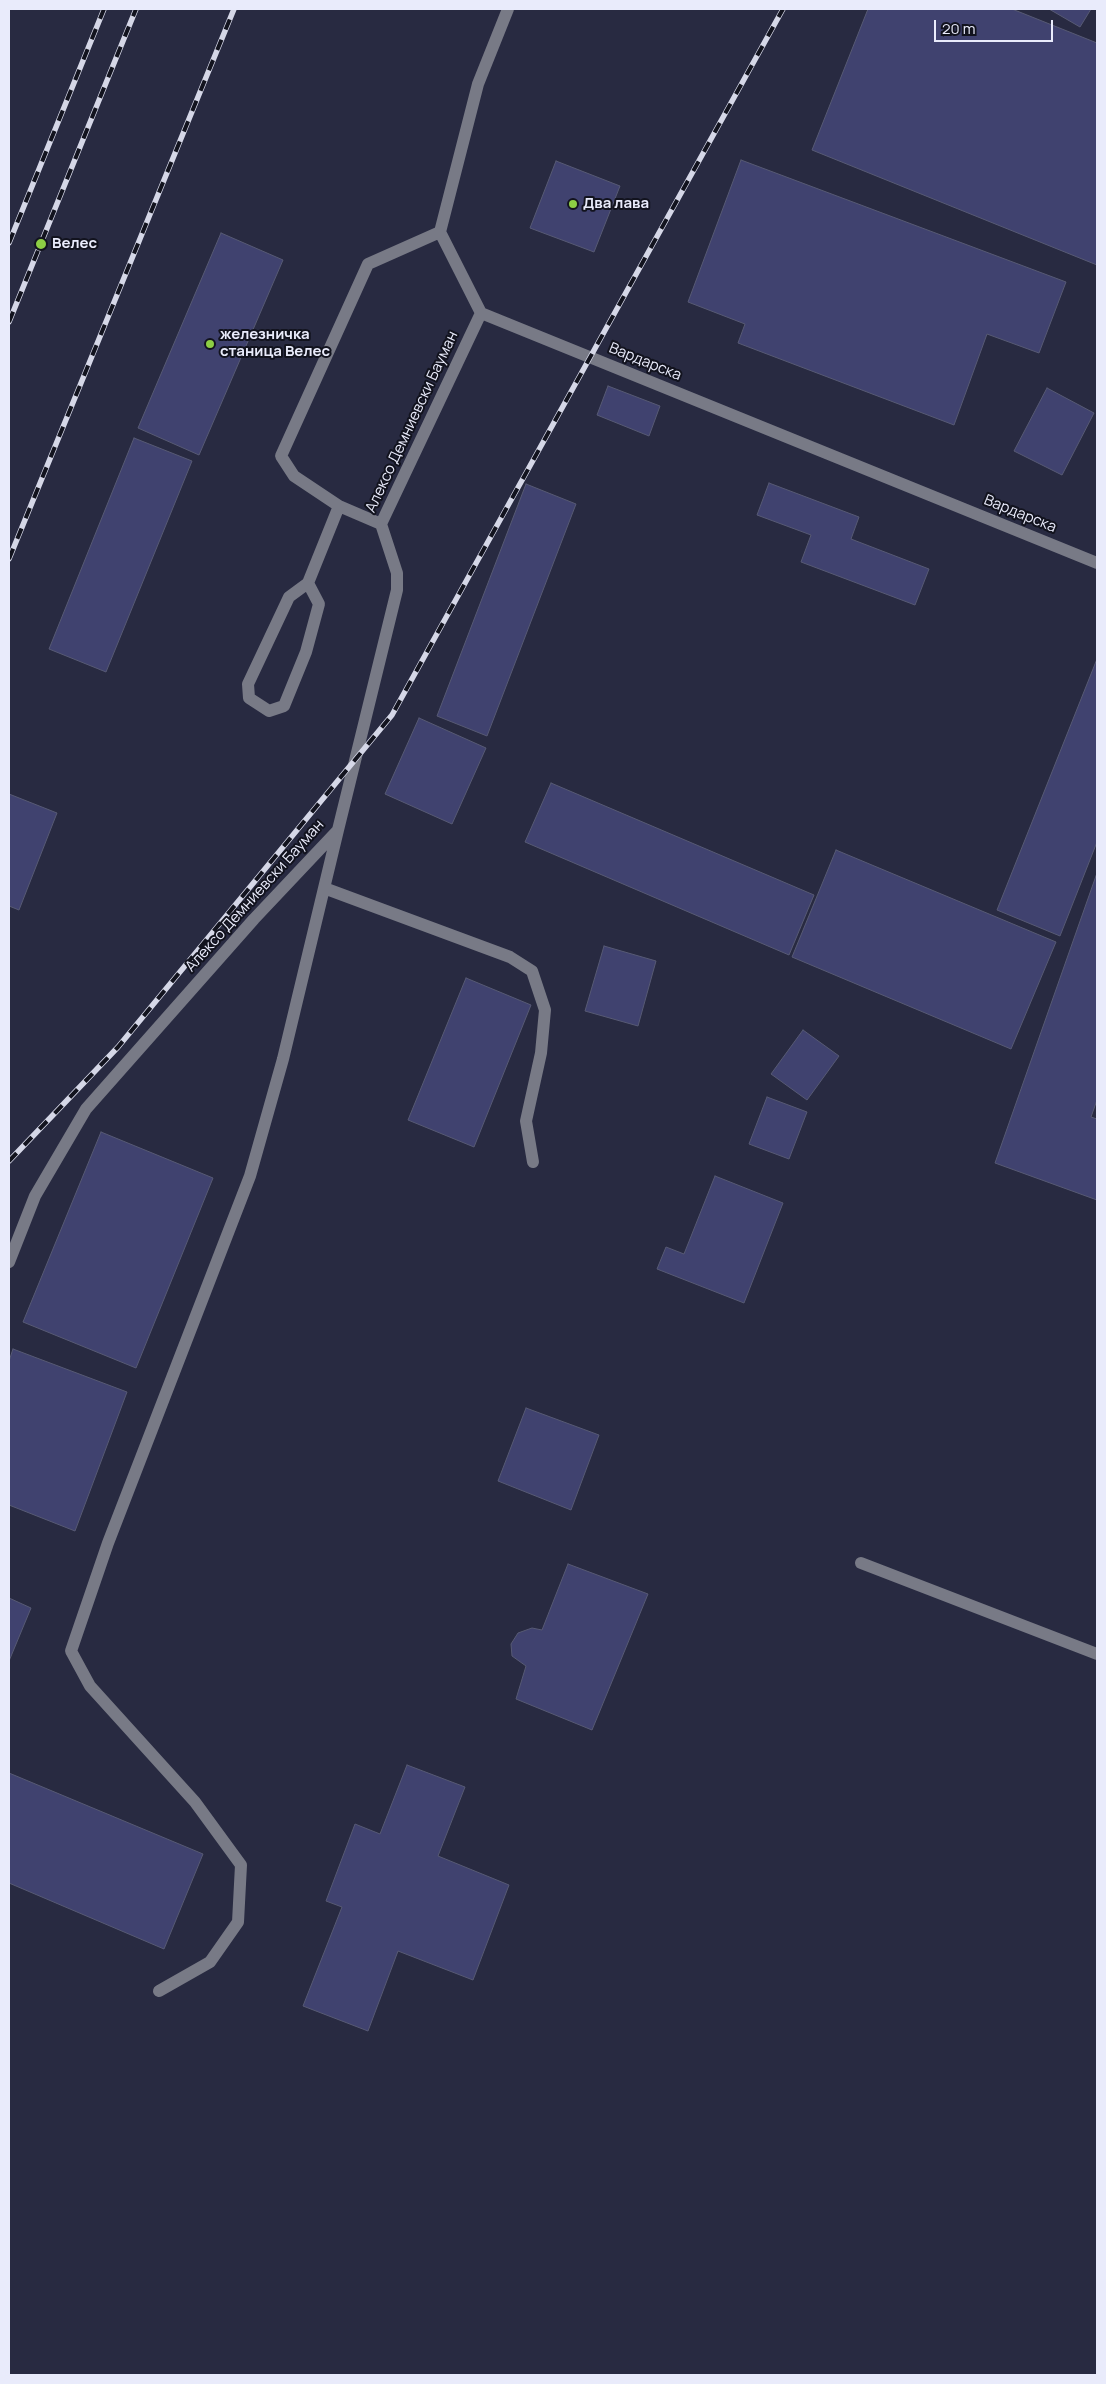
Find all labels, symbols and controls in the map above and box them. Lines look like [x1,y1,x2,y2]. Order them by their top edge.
scale bar [936,10,1055,42]
text: 20 m [942,18,975,39]
place label: Два лава [583,195,649,213]
marker: Два лава [567,198,579,210]
place label: Велес [52,235,97,253]
marker: Велес [34,237,48,251]
place label: железничка станица Велес [220,326,330,361]
street label: Алексо Демниевски Бауман [362,328,462,516]
marker: железничка станица Велес [204,338,216,350]
street label: Вардарска [606,339,684,385]
street label: Вардарска [981,491,1059,537]
street label: Алексо Демниевски Бауман [182,816,328,976]

